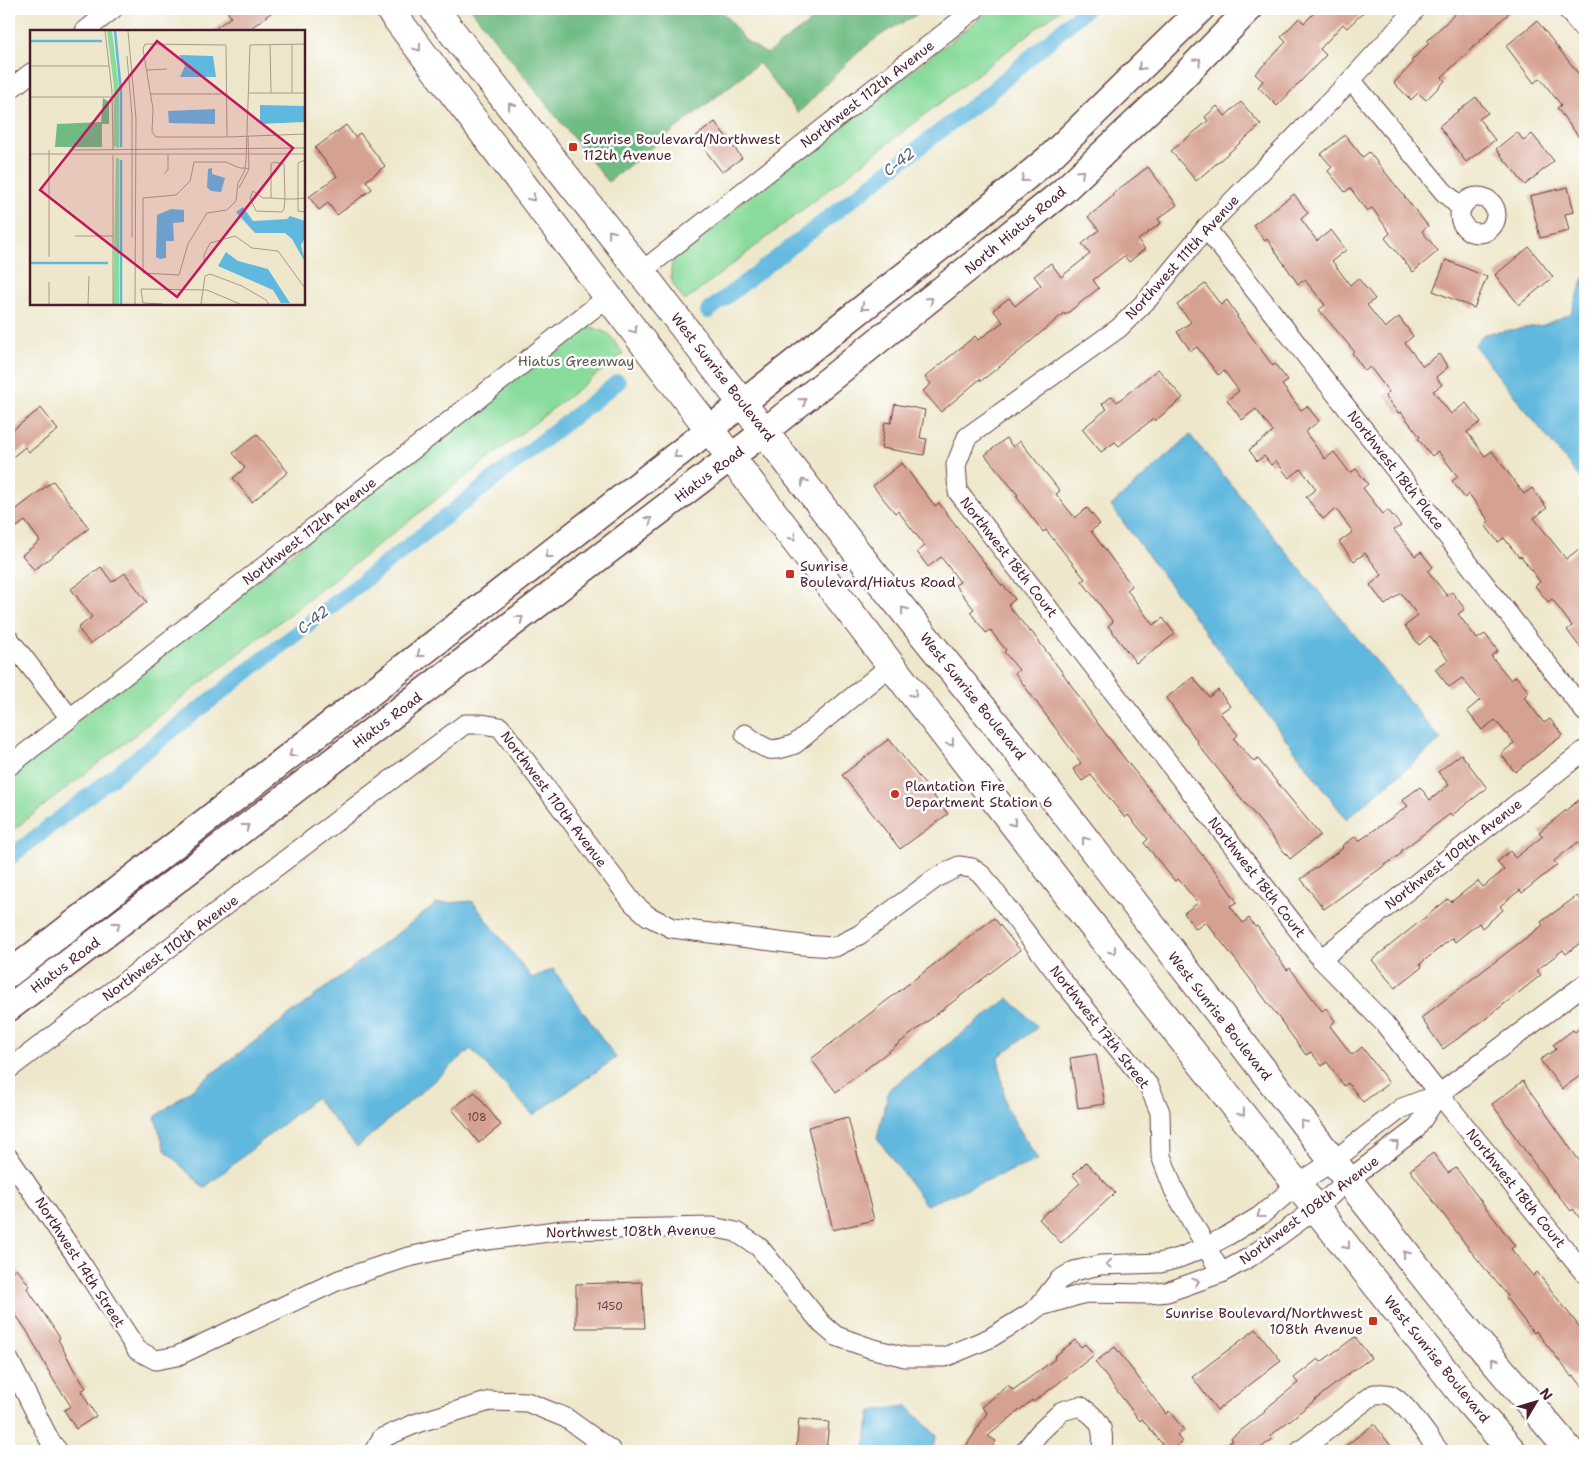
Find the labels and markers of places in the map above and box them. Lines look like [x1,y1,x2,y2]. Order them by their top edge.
place label: Sunrise Boulevard/Northwest 112th Avenue [583,130,781,164]
marker: Sunrise Boulevard/Northwest 112th Avenue [567,141,579,153]
place label: Sunrise Boulevard/Hiatus Road [800,557,956,591]
marker: Sunrise Boulevard/Hiatus Road [784,568,796,580]
place label: Plantation Fire Department Station 6 [905,777,1053,811]
marker: Plantation Fire Department Station 6 [889,788,901,800]
place label: Sunrise Boulevard/Northwest 108th Avenue [1165,1304,1363,1338]
marker: Sunrise Boulevard/Northwest 108th Avenue [1367,1315,1379,1327]

